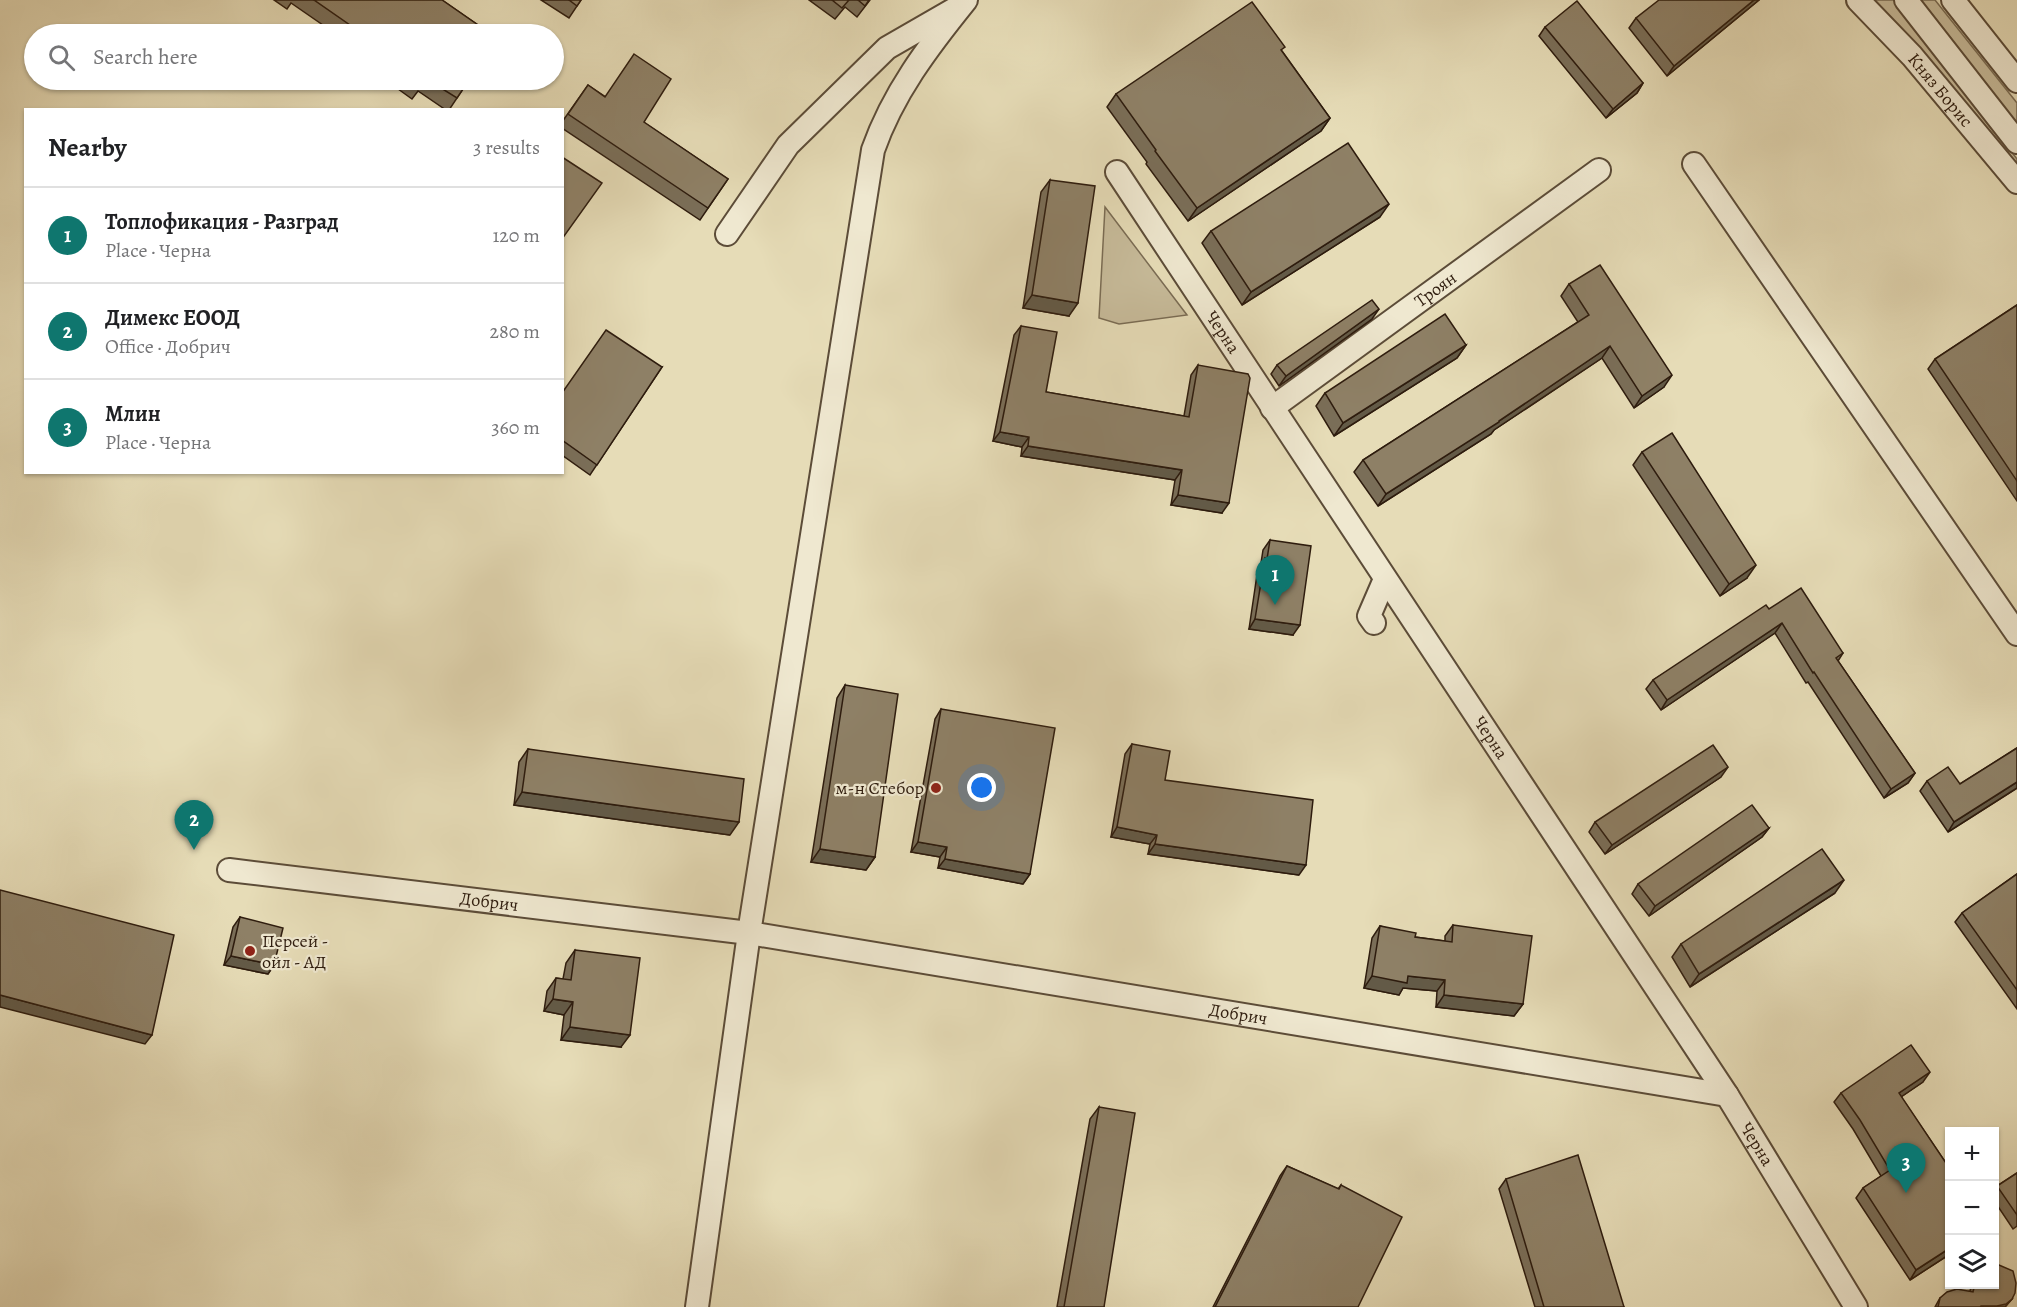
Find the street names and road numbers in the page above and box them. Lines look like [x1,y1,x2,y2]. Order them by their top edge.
street label: Княз Борис [1902,48,1978,132]
street label: Троян [1409,266,1461,313]
street label: Черна [1200,306,1246,359]
street label: Черна [1468,711,1514,764]
street label: Добрич [459,886,520,917]
street label: Добрич [1207,997,1269,1031]
street label: Черна [1735,1118,1780,1171]

